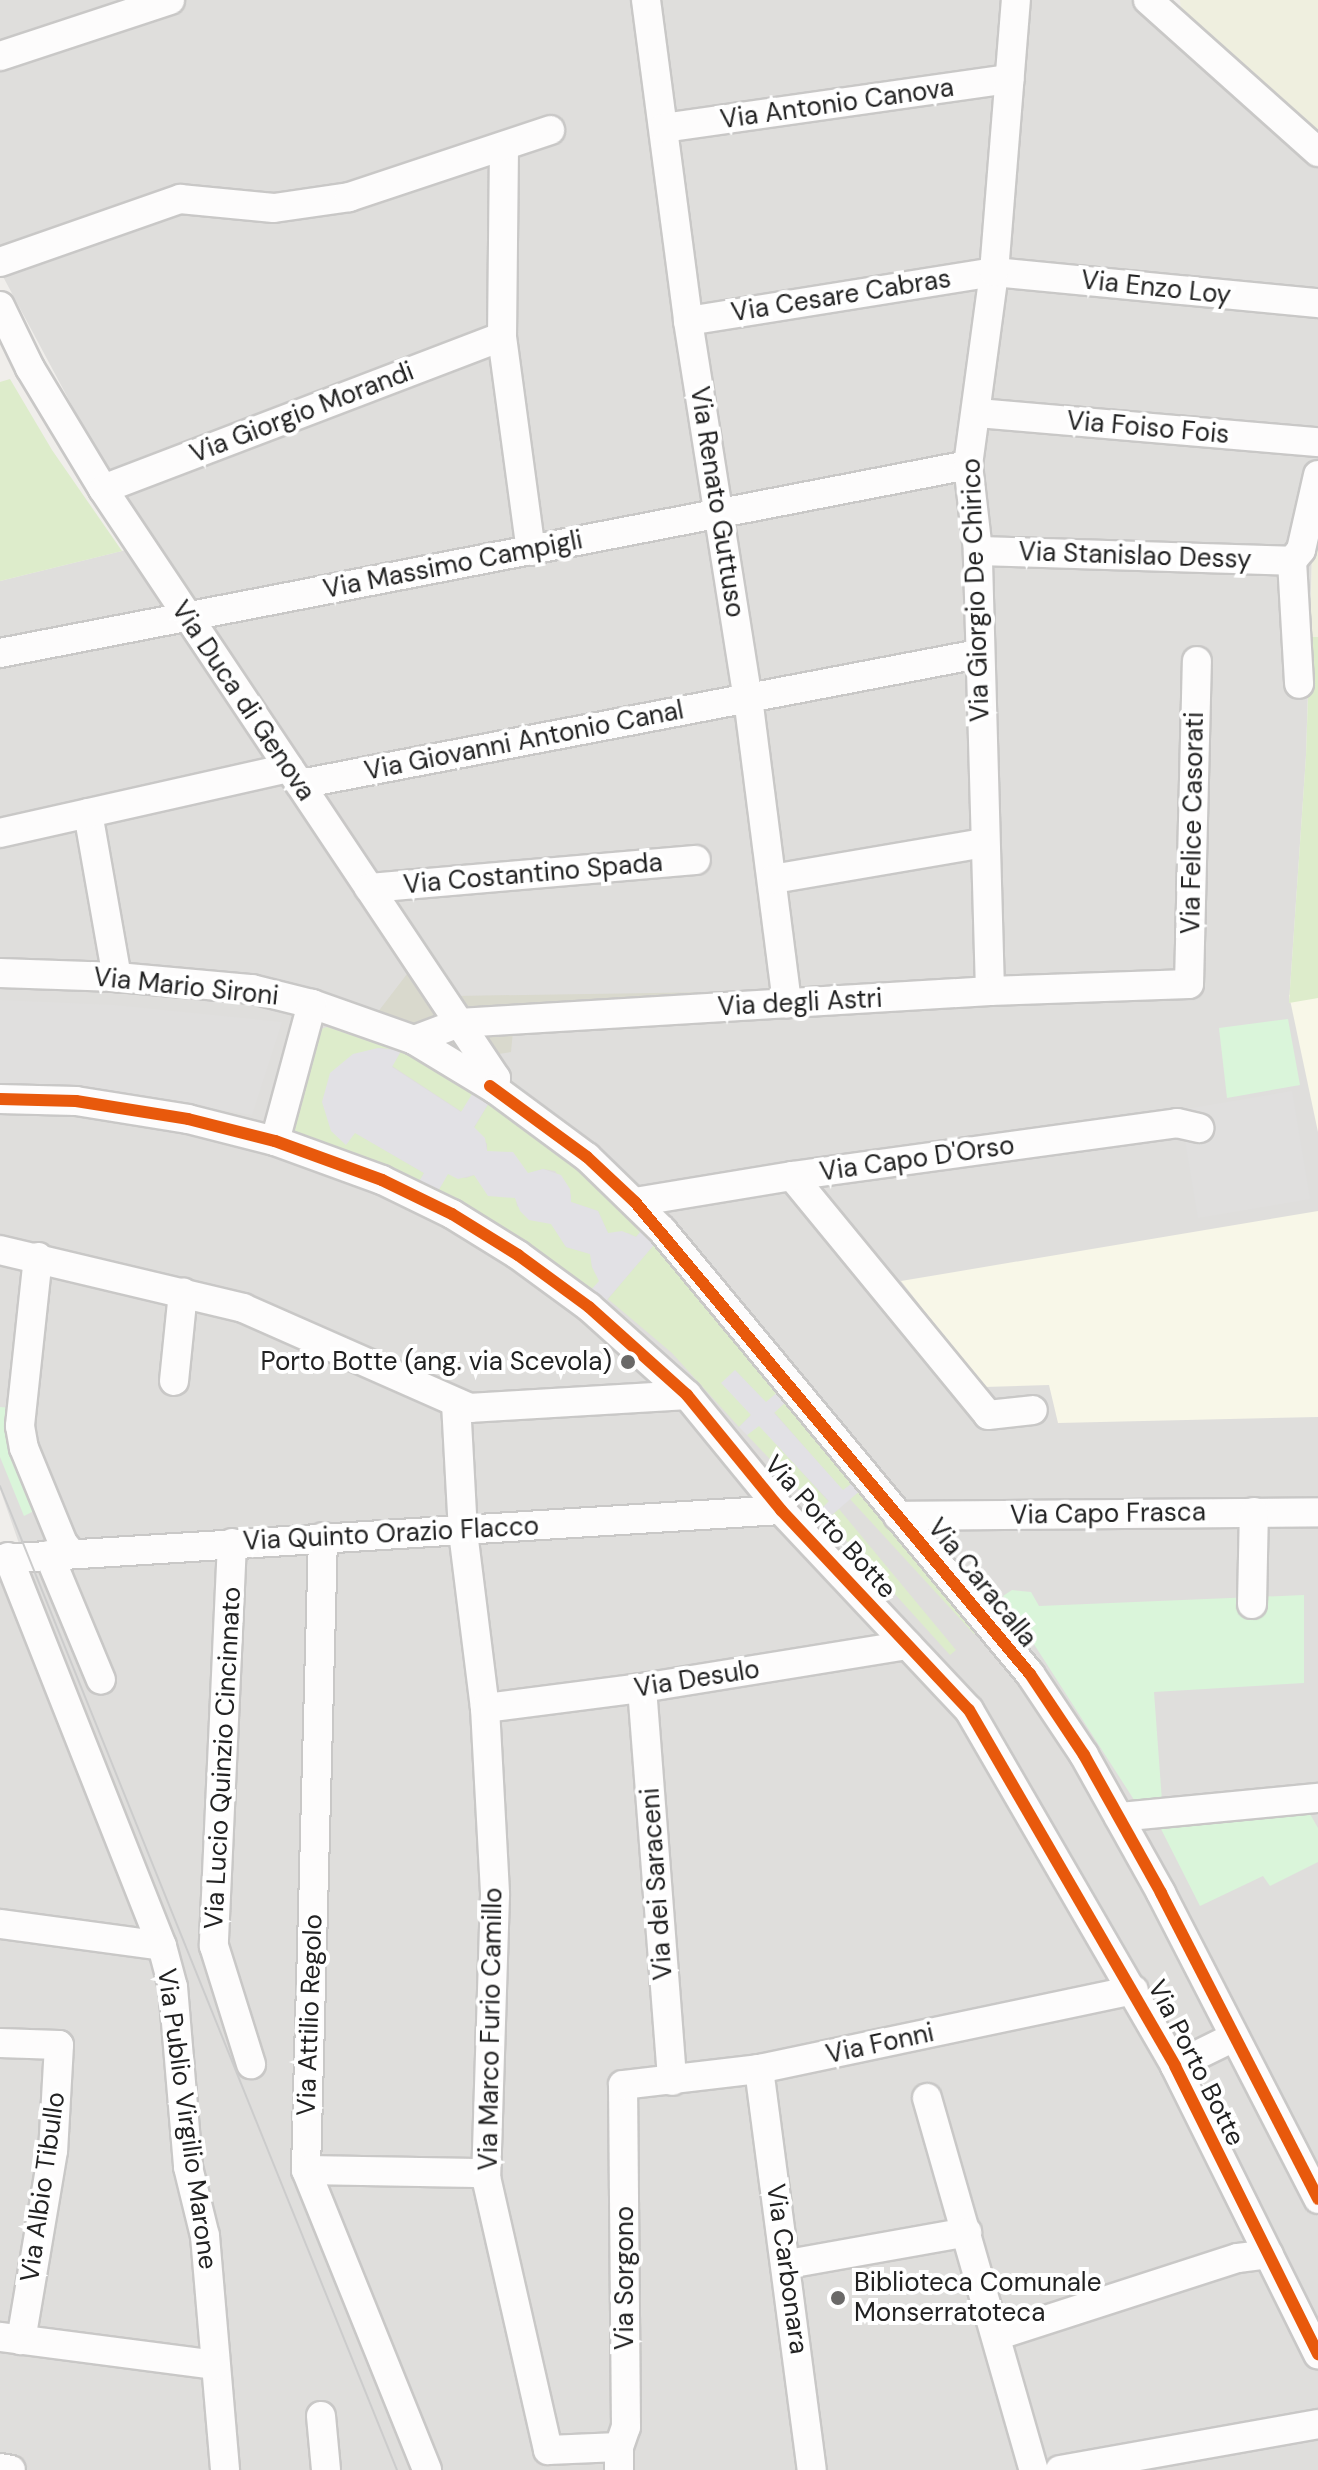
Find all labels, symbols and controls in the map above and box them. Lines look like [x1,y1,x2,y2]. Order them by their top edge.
street label: Via Antonio Canova [718,72,956,136]
street label: Via Cesare Cabras [729,263,953,329]
street label: Via Enzo Loy [1080,265,1232,311]
street label: Via Giorgio Morandi [186,356,418,470]
street label: Via Renato Guttuso [683,384,751,620]
street label: Via Foiso Fois [1065,405,1231,451]
street label: Via Giorgio De Chirico [956,458,996,722]
street label: Via Massimo Campigli [321,525,585,605]
street label: Via Stanislao Dessy [1018,536,1252,576]
street label: Via Duca di Genova [165,595,321,807]
street label: Via Giovanni Antonio Canal [362,695,686,787]
street label: Via Felice Casorati [1175,711,1211,935]
street label: Via Costantino Spada [402,847,664,901]
street label: Via Mario Sironi [92,962,280,1012]
street label: Via degli Astri [717,983,883,1023]
street label: Via Capo D'Orso [818,1130,1016,1188]
place label: Porto Botte (ang. via Scevola) [261,1346,612,1378]
marker: Porto Botte (ang. via Scevola) [619,1353,637,1371]
street label: Via Porto Botte [758,1449,902,1605]
street label: Via Capo Frasca [1010,1497,1206,1531]
street label: Via Quinto Orazio Flacco [242,1511,540,1557]
street label: Via Caracalla [921,1513,1043,1653]
street label: Via Lucio Quinzio Cincinnato [198,1586,248,1930]
street label: Via Desulo [632,1654,762,1704]
street label: Via dei Saraceni [635,1787,679,1981]
street label: Via Marco Furio Camillo [473,1887,509,2171]
street label: Via Attilio Regolo [291,1914,329,2116]
street label: Via Publio Virgilio Marone [150,1966,224,2272]
street label: Via Porto Botte [1141,1975,1251,2151]
street label: Via Fonni [823,2017,937,2071]
street label: Via Albio Tibullo [14,2090,72,2284]
street label: Via Carbonara [760,2182,814,2356]
street label: Via Sorgono [609,2206,641,2350]
place label: Biblioteca Comunale Monserratoteca [854,2267,1101,2328]
marker: Biblioteca Comunale Monserratoteca [829,2289,847,2307]

